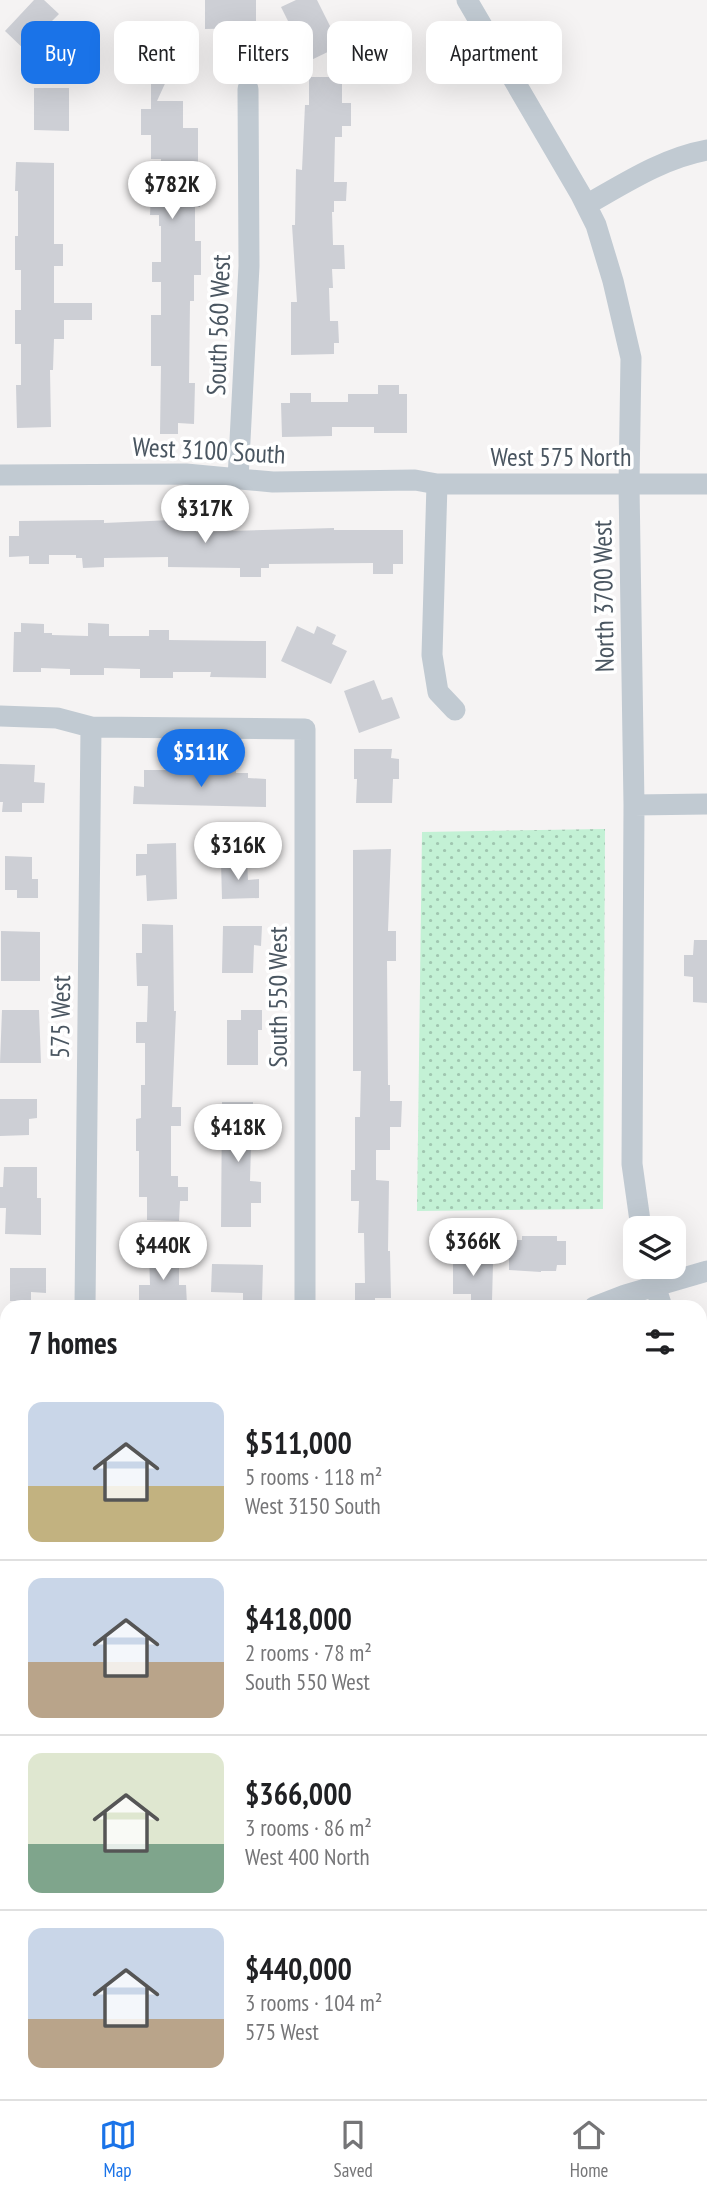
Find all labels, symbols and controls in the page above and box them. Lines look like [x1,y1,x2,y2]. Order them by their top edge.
chip: Buy [21,21,100,84]
chip: Rent [114,21,199,84]
chip: Filters [213,21,313,84]
chip: New [327,21,412,84]
chip: Apartment [426,21,562,84]
pin: $782K [123,162,221,221]
text: $782K [144,169,200,198]
street label: South 560 West [199,254,237,396]
street label: West 3100 South [132,430,286,470]
street label: West 575 North [491,440,631,473]
pin: $317K [156,486,254,545]
text: $317K [177,493,233,522]
street label: North 3700 West [585,520,621,672]
pin: $511K [152,730,250,789]
text: $511K [173,737,229,766]
pin: $316K [189,822,287,882]
text: $316K [210,830,266,859]
street label: South 550 West [261,926,294,1068]
street label: 575 West [43,975,77,1059]
pin: $418K [189,1104,287,1164]
text: $418K [210,1112,266,1141]
map controls [623,1216,686,1279]
button: layers [623,1216,686,1279]
pin: $366K [424,1218,522,1278]
pin: $440K [114,1222,212,1282]
text: $366K [445,1226,501,1255]
text: $440K [135,1230,191,1259]
text: 7 homes [28,1323,117,1362]
icon: filters [641,1323,679,1361]
text: $511,000 [245,1423,352,1462]
icon: home [84,1430,168,1514]
text: 5 rooms · 118 m² [245,1462,382,1491]
text: West 3150 South [245,1491,381,1520]
text: $418,000 [245,1599,352,1638]
icon: home [84,1606,168,1690]
text: 2 rooms · 78 m² [245,1638,372,1667]
text: South 550 West [245,1667,370,1696]
text: $366,000 [245,1774,352,1813]
icon: home [84,1781,168,1865]
text: 3 rooms · 86 m² [245,1813,372,1842]
text: West 400 North [245,1842,370,1871]
text: $440,000 [245,1949,352,1988]
icon: home [84,1956,168,2040]
text: 3 rooms · 104 m² [245,1988,382,2017]
text: 575 West [245,2017,319,2046]
tab: Map [99,2116,137,2182]
tab: Saved [334,2116,373,2182]
tab: Home [570,2116,608,2182]

